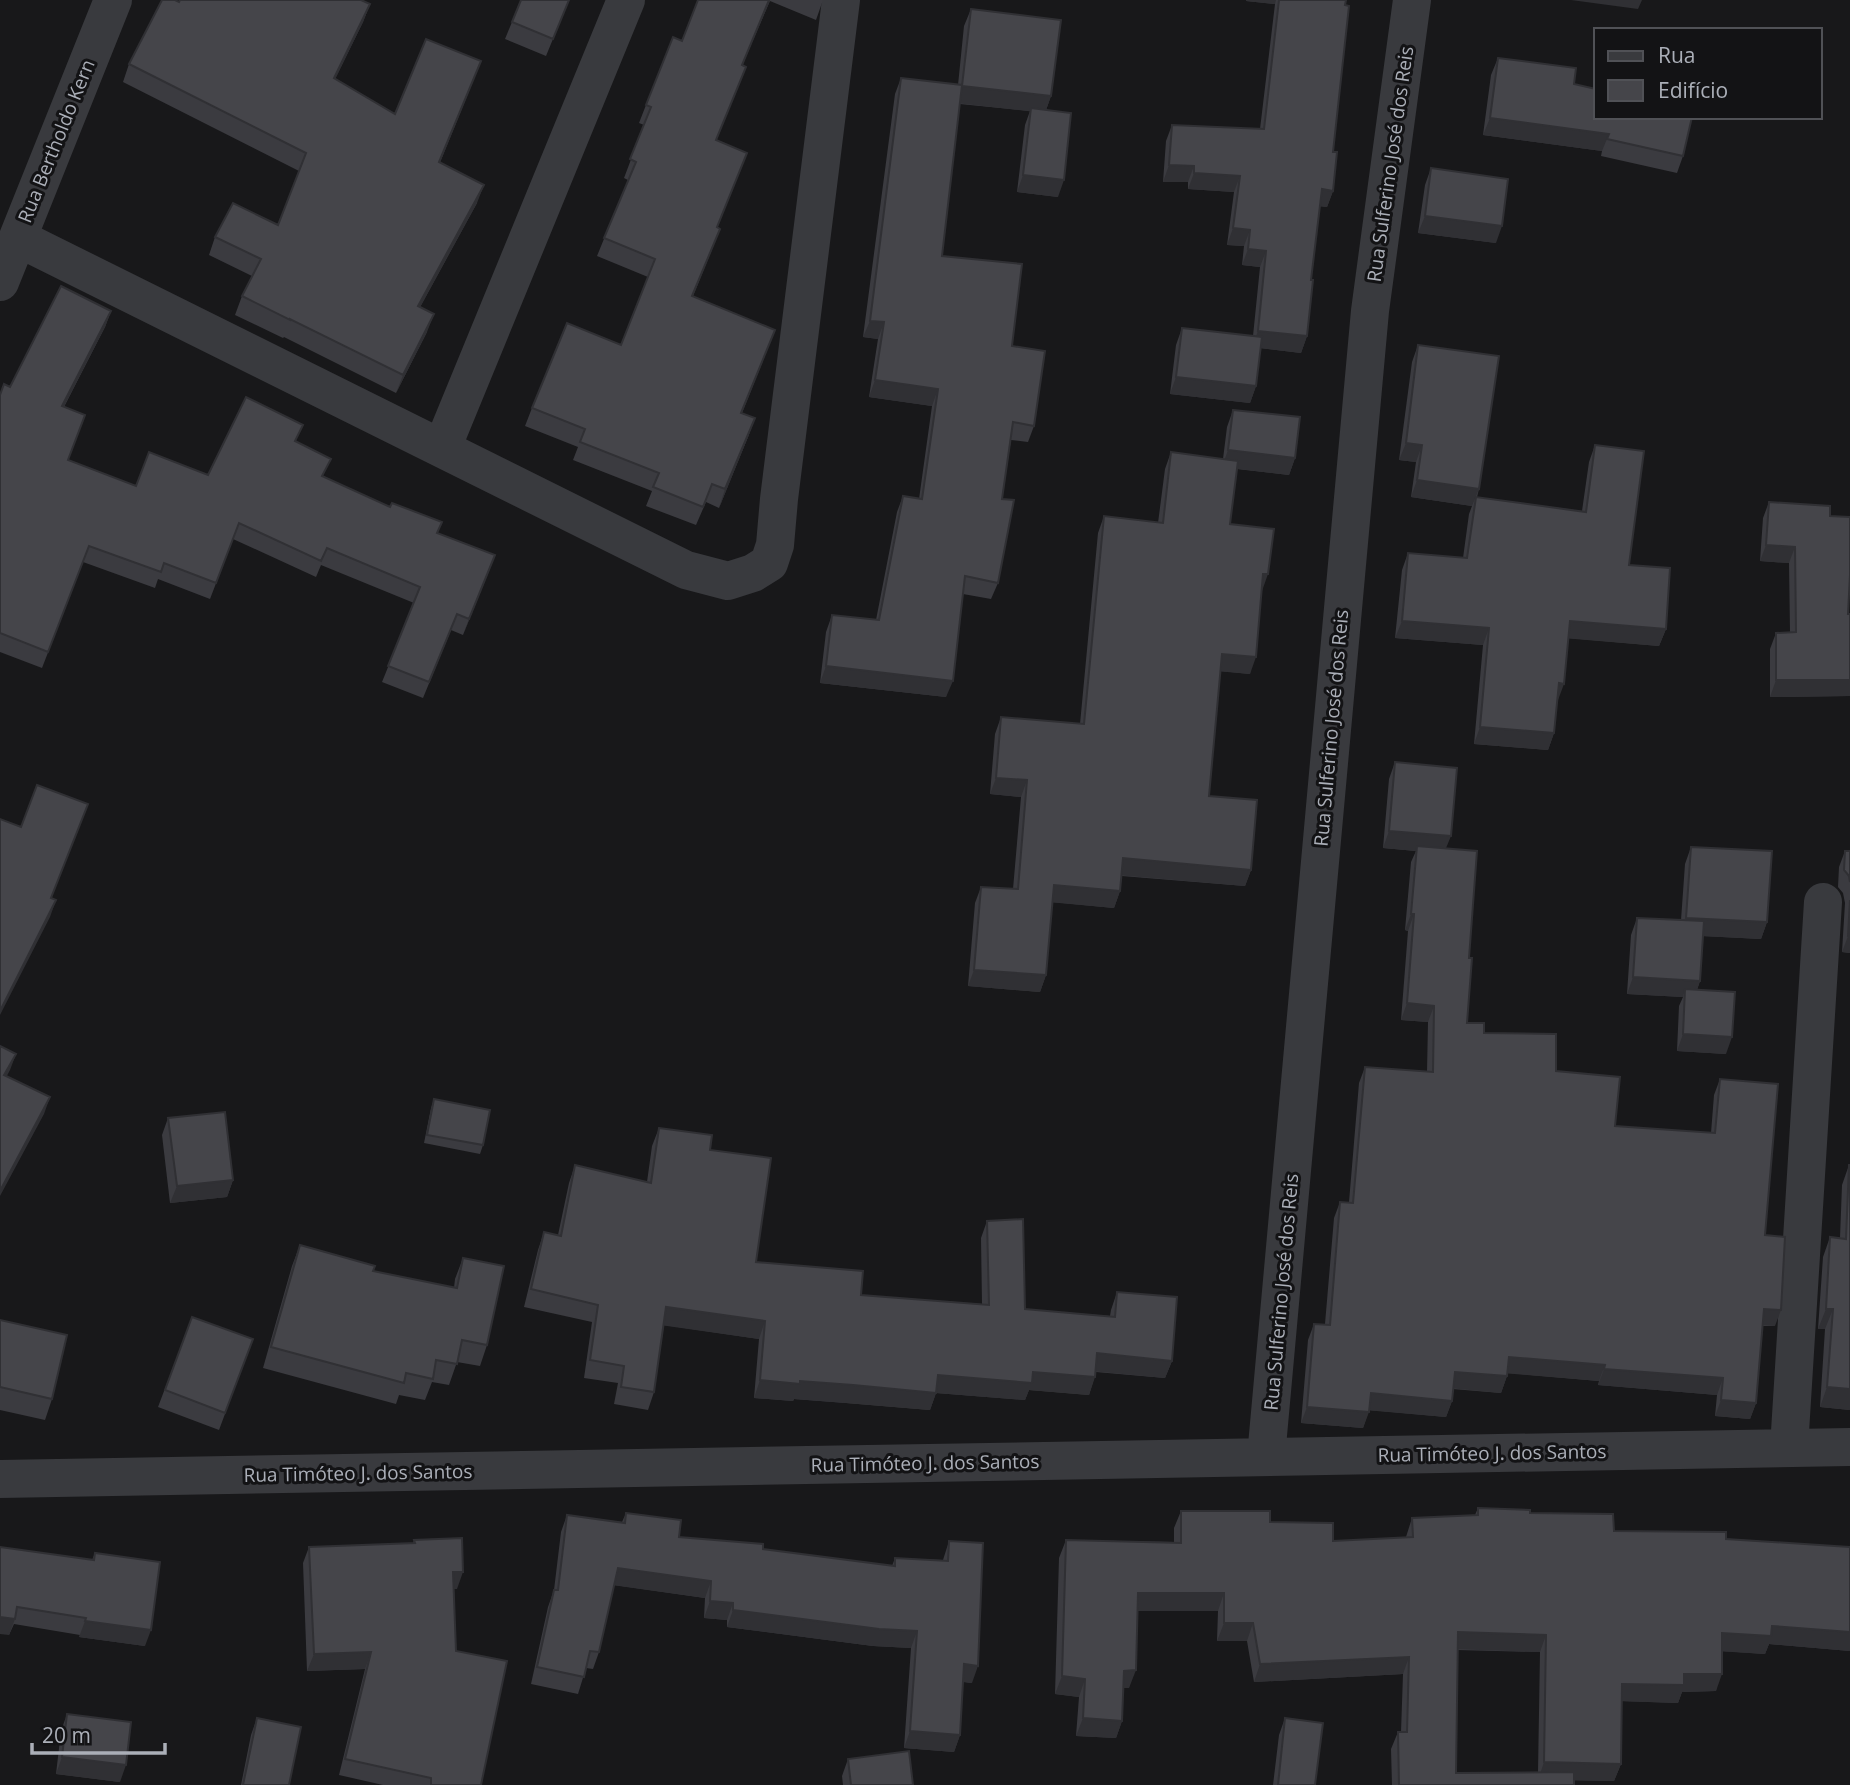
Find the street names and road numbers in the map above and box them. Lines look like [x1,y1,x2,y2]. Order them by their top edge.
street label: Rua Sulferino José dos Reis [1361,44,1419,284]
street label: Rua Bertholdo Kern [11,55,101,227]
street label: Rua Sulferino José dos Reis [1308,608,1354,848]
street label: Rua Sulferino José dos Reis [1258,1172,1304,1412]
street label: Rua Timóteo J. dos Santos [1377,1438,1607,1468]
street label: Rua Timóteo J. dos Santos [810,1448,1040,1478]
street label: Rua Timóteo J. dos Santos [243,1458,473,1488]

